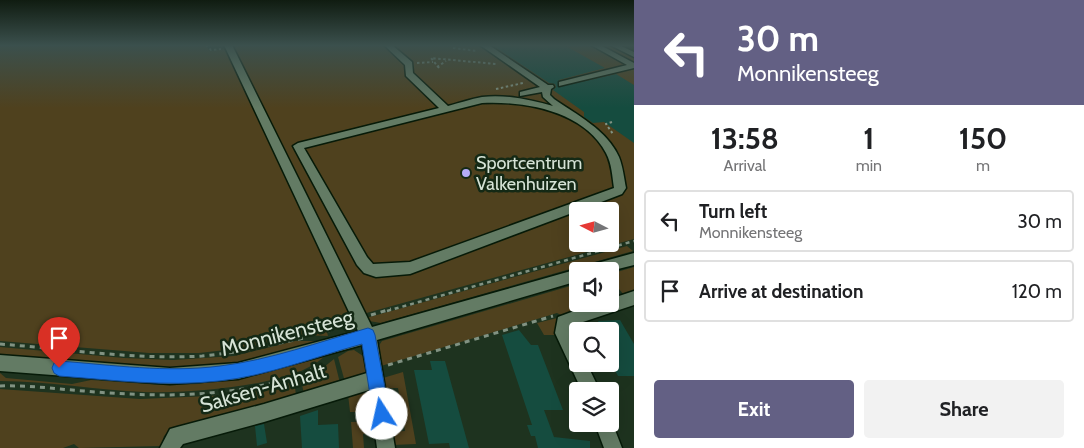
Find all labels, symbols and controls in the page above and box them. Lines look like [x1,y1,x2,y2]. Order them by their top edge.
text: 30 m [737,17,819,60]
icon: left [654,20,719,85]
text: Monnikensteeg [737,60,879,87]
text: 13:58 [711,120,779,157]
text: 1 [863,120,874,157]
text: 150 [959,120,1007,157]
place label: Sportcentrum Valkenhuizen [476,152,582,195]
text: Arrival [724,156,766,175]
text: min [856,156,882,175]
text: m [976,156,990,175]
marker: Sportcentrum Valkenhuizen [460,167,472,179]
text: Turn left [699,200,767,223]
north arrow [569,202,619,252]
map controls [569,202,619,432]
icon: left [656,207,684,235]
text: 30 m [1018,210,1062,233]
text: Monnikensteeg [699,223,802,242]
button: sound [569,262,619,312]
icon: arrive [656,277,684,305]
text: Arrive at destination [699,280,863,303]
text: 120 m [1012,280,1062,303]
street label: Monnikensteeg [218,304,356,361]
pin [38,317,80,368]
button: search [569,322,619,372]
icon: arrive [45,324,73,352]
street label: Saksen-Anhalt [197,358,329,417]
button: Exit [654,380,854,438]
button: Share [864,380,1064,438]
button: layers [569,382,619,432]
position arrow [355,387,407,439]

